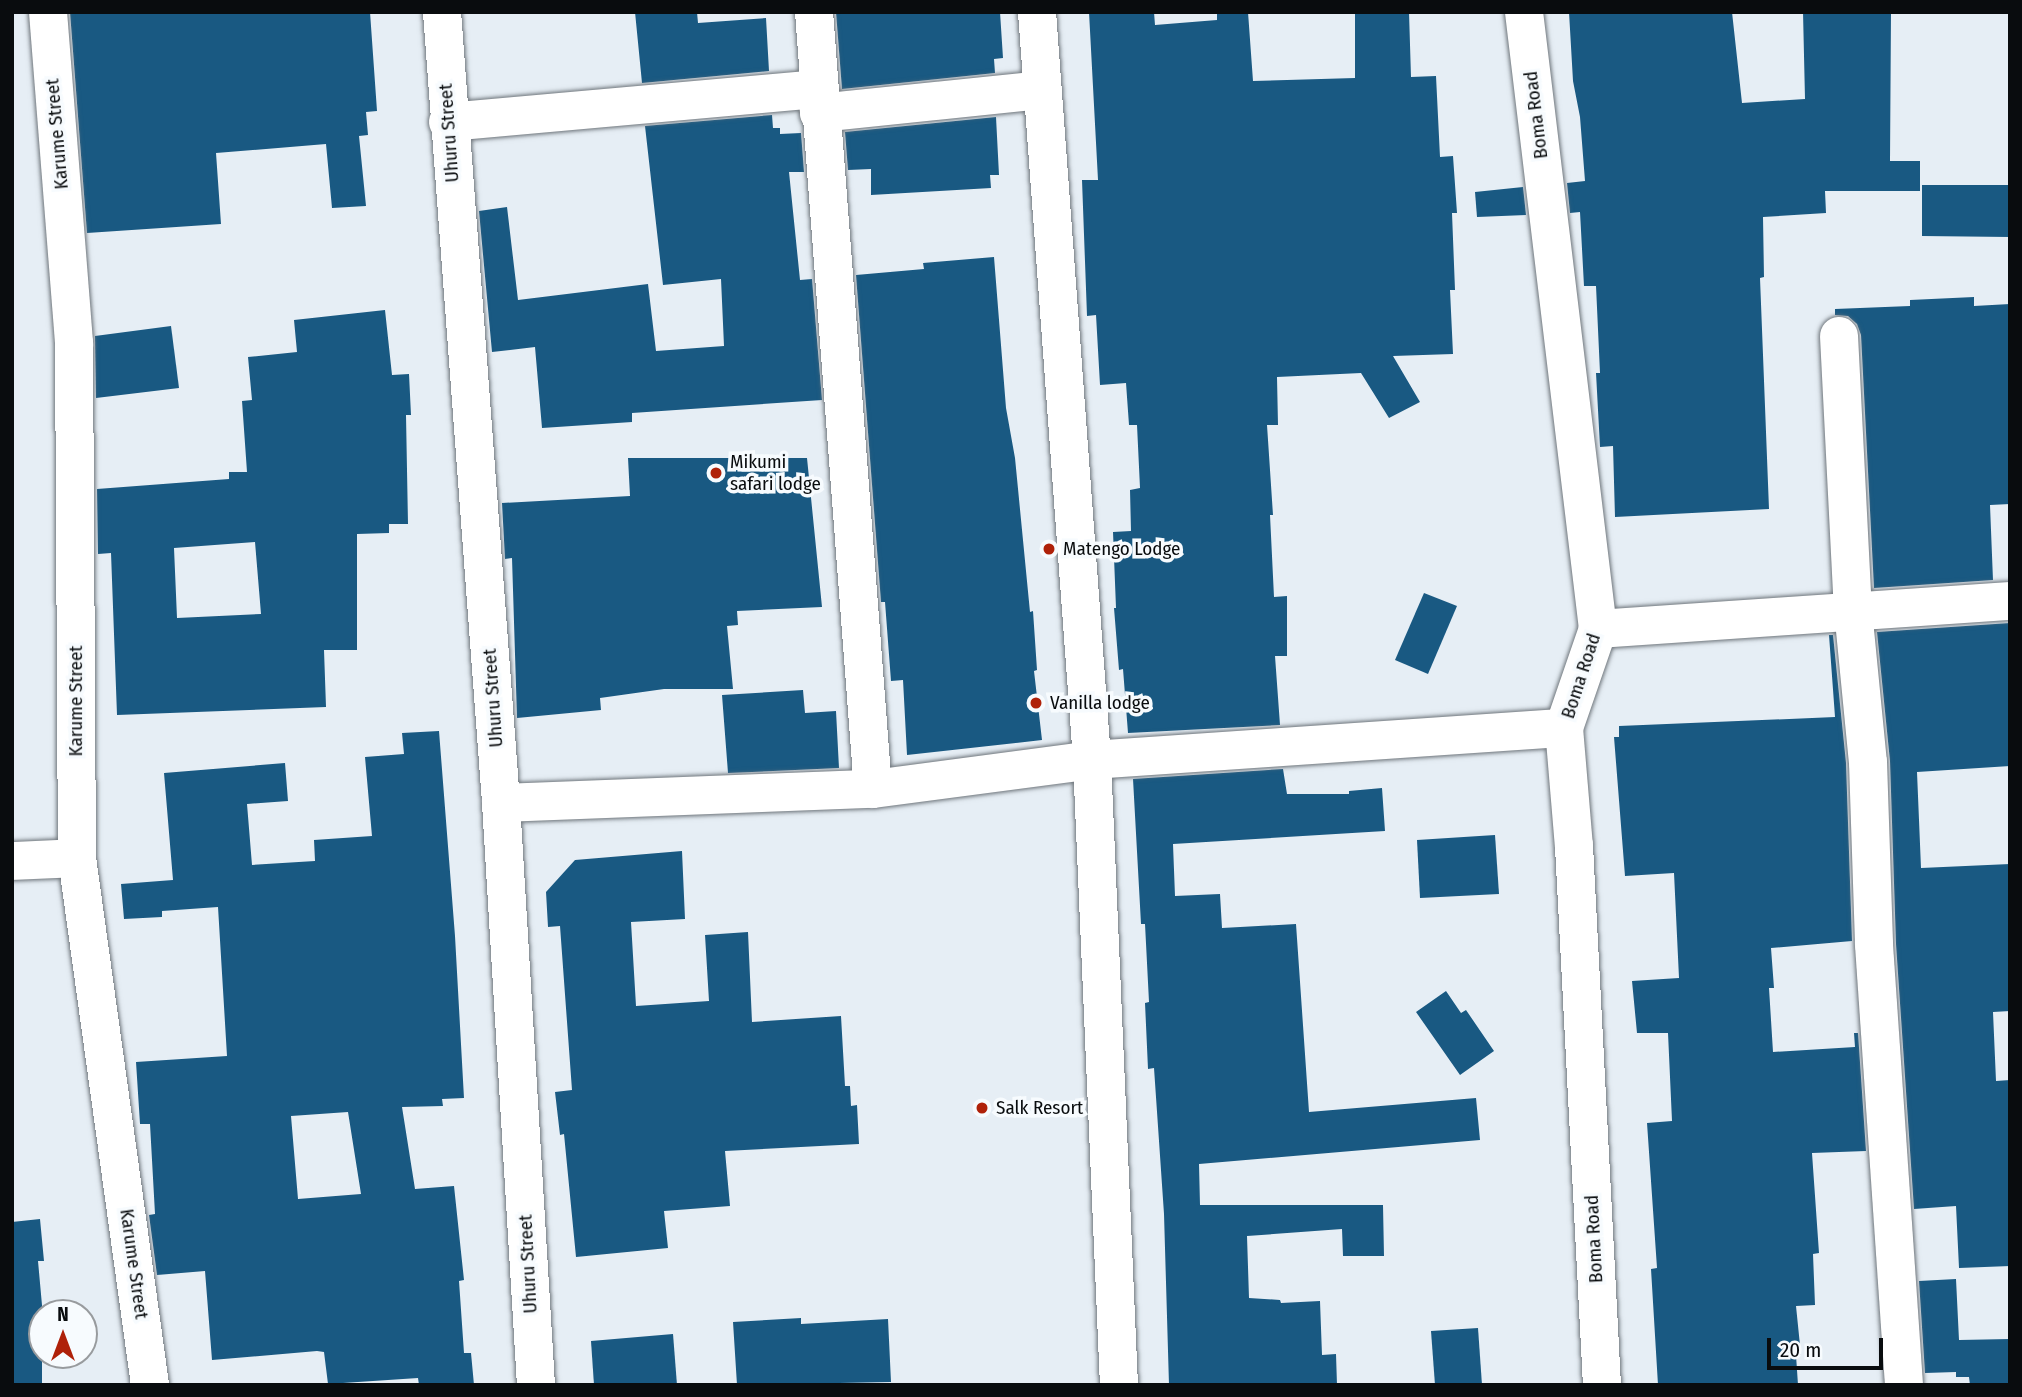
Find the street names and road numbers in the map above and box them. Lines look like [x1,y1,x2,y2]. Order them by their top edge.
street label: Boma Road [1519,70,1553,160]
street label: Karume Street [41,78,73,190]
street label: Uhuru Street [434,83,464,183]
street label: Boma Road [1557,631,1605,721]
street label: Karume Street [65,646,87,756]
street label: Uhuru Street [478,648,508,748]
street label: Boma Road [1580,1194,1608,1284]
street label: Karume Street [115,1207,153,1321]
street label: Uhuru Street [514,1214,542,1314]

